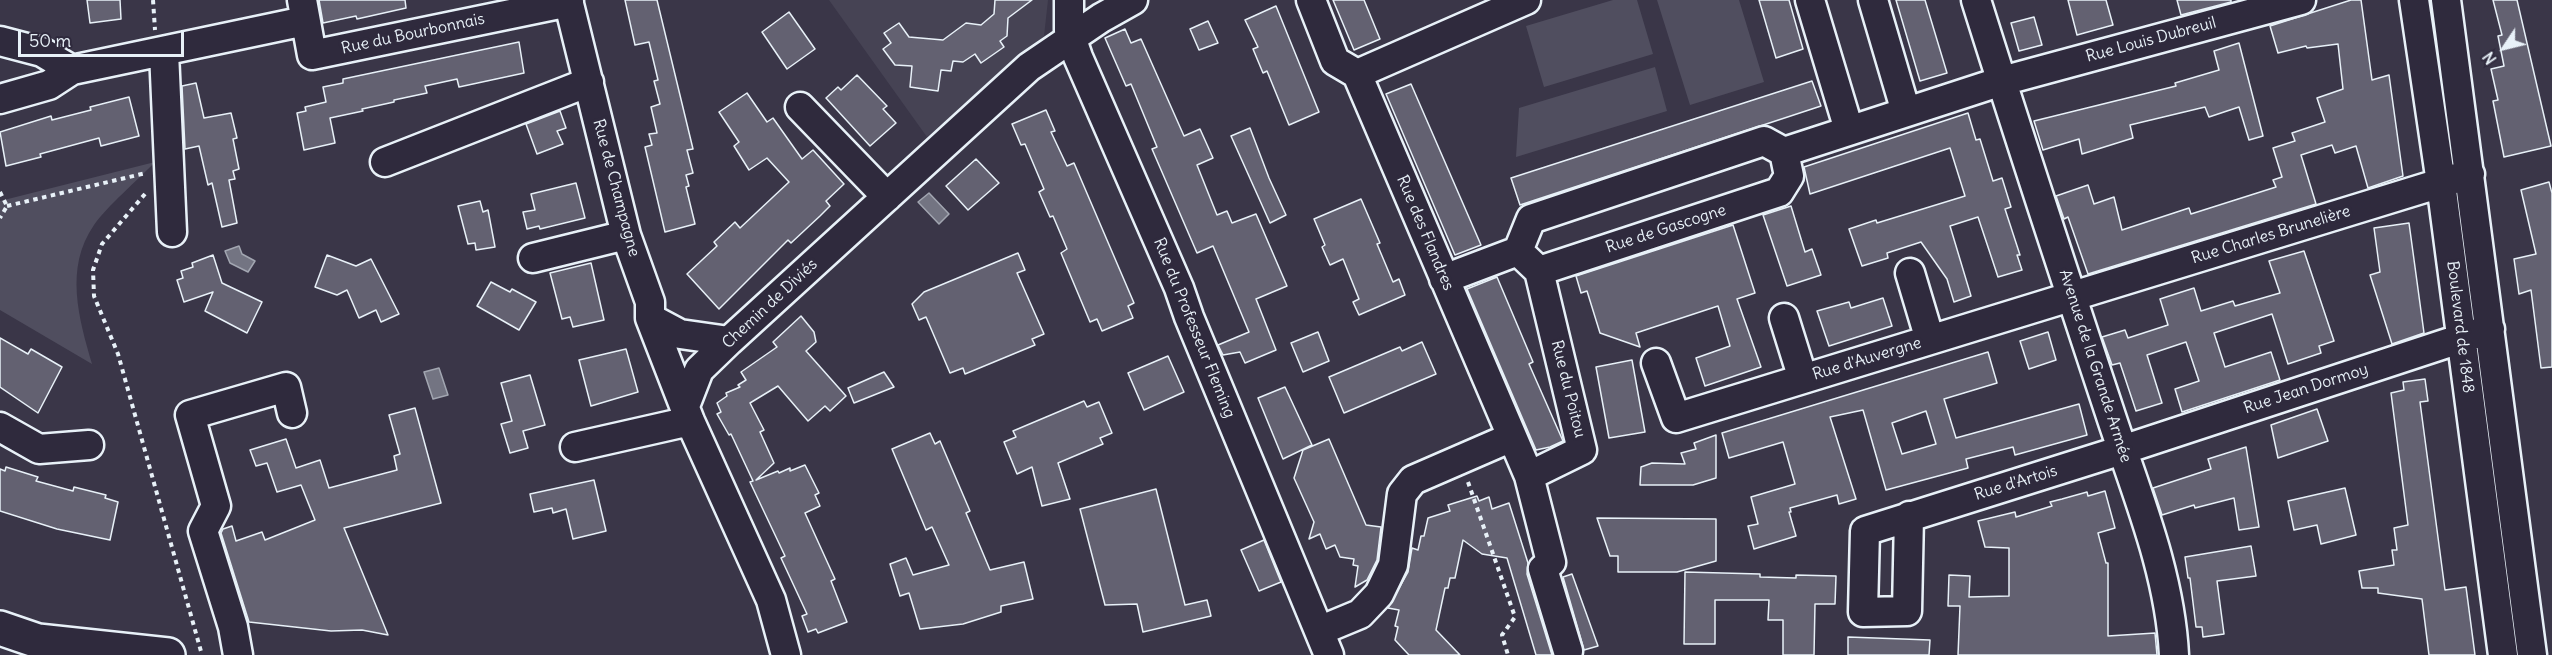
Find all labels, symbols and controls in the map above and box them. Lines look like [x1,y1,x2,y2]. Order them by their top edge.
street label: Rue du Bourbonnais [340,9,486,59]
street label: Rue Louis Dubreuil [2084,13,2218,67]
scale bar [21,18,188,56]
north arrow [2474,18,2534,78]
text: 50 m [29,29,71,52]
text: N [2478,48,2501,69]
street label: Rue de Champagne [588,117,644,259]
street label: Rue des Flandres [1392,173,1458,293]
street label: Rue de Gascogne [1603,201,1729,257]
street label: Rue Charles Brunelière [2189,202,2353,268]
street label: Rue du Professeur Fleming [1149,235,1239,421]
street label: Chemin de Diviés [718,255,822,353]
street label: Boulevard de 1848 [2442,260,2478,394]
street label: Avenue de la Grande Armée [2055,267,2135,465]
street label: Rue d'Auvergne [1810,333,1924,385]
street label: Rue du Poitou [1547,338,1589,440]
street label: Rue Jean Dormoy [2241,360,2371,418]
street label: Rue d'Artois [1972,461,2060,505]

